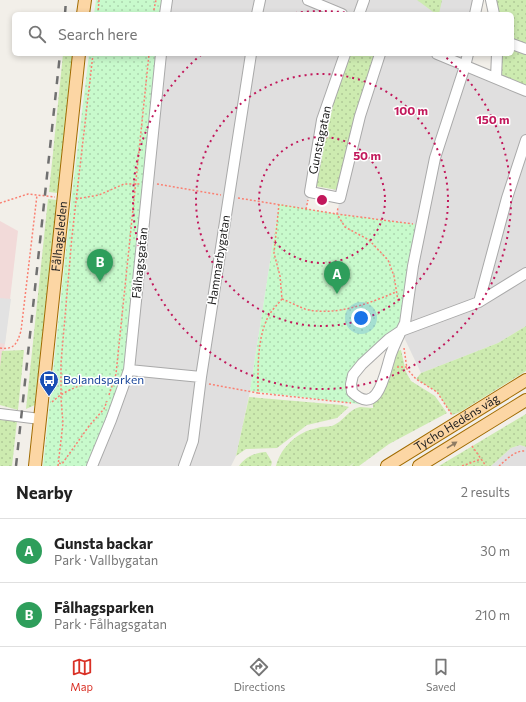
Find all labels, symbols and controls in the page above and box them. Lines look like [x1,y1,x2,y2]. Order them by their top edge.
search box [12,12,514,56]
icon: search [26,23,48,45]
text: Search here [58,25,137,43]
text: 100 m [394,103,428,117]
street label: Gunstagatan [305,104,333,175]
text: 150 m [476,112,510,126]
text: 50 m [353,148,381,162]
centre of rings [315,193,329,207]
street label: Fålhagsleden [48,200,69,272]
street label: Hammarbygatan [204,214,232,306]
street label: Fålhagsgatan [128,226,150,299]
pin: B [87,249,113,282]
pin: A [324,261,350,294]
your location [351,308,371,328]
bus stop icon: Bolandsparken [38,369,60,397]
place label: Bolandsparken [63,372,144,386]
street label: Tycho Hedéns väg [411,390,502,454]
one-way arrow [447,442,458,449]
text: Nearby [16,482,73,503]
text: 2 results [461,484,510,500]
text: Gunsta backar [54,534,153,552]
text: A [24,543,34,559]
text: 30 m [480,543,510,559]
text: Park · Vallbygatan [54,552,158,568]
text: Fålhagsparken [54,598,154,616]
text: B [25,607,33,623]
text: 210 m [475,607,510,623]
text: Park · Fålhagsgatan [54,616,167,632]
tab: Map [70,656,93,693]
tab: Directions [234,656,285,693]
tab: Saved [426,656,456,693]

